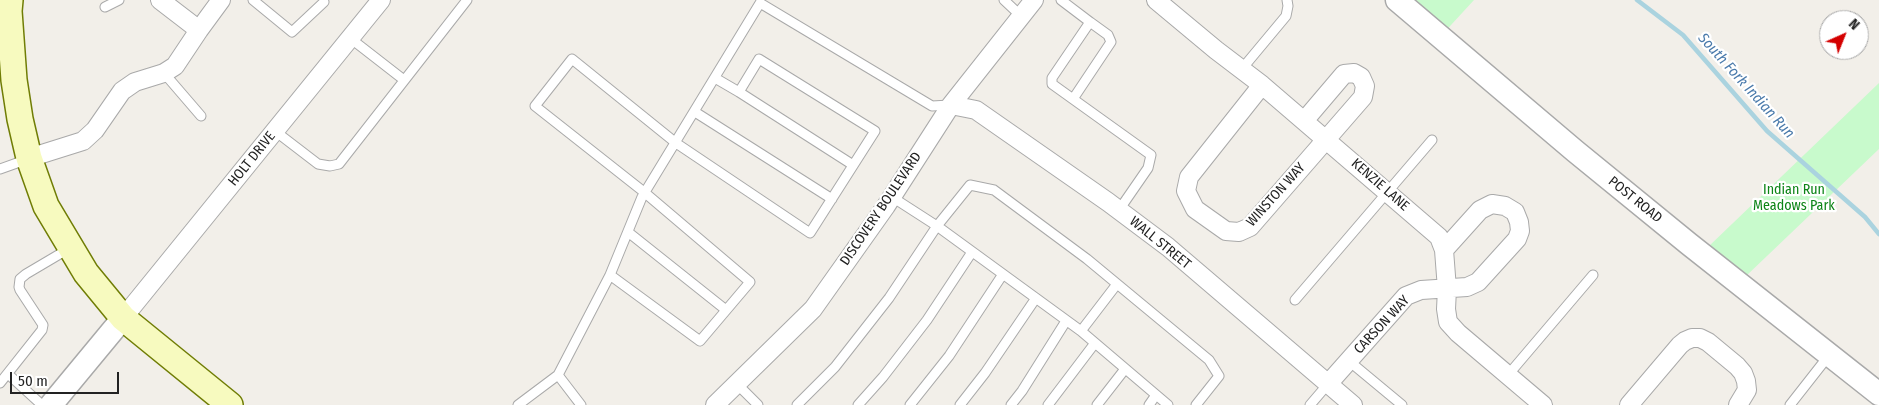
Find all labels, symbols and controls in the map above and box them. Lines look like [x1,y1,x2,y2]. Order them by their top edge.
north arrow [1819,10,1869,60]
text: N [1845,16,1863,34]
water label: South Fork Indian Run [1694,30,1798,142]
street label: HOLT DRIVE [225,128,279,190]
street label: DISCOVERY BOULEVARD [837,149,925,269]
street label: KENZIE LANE [1348,155,1412,215]
street label: WINSTON WAY [1243,160,1309,230]
street label: POST ROAD [1605,173,1665,227]
park label: Indian Run Meadows Park [1753,182,1835,214]
street label: WALL STREET [1126,213,1194,273]
street label: CARSON WAY [1351,292,1413,358]
scale bar [12,362,121,394]
text: 50 m [18,372,48,390]

